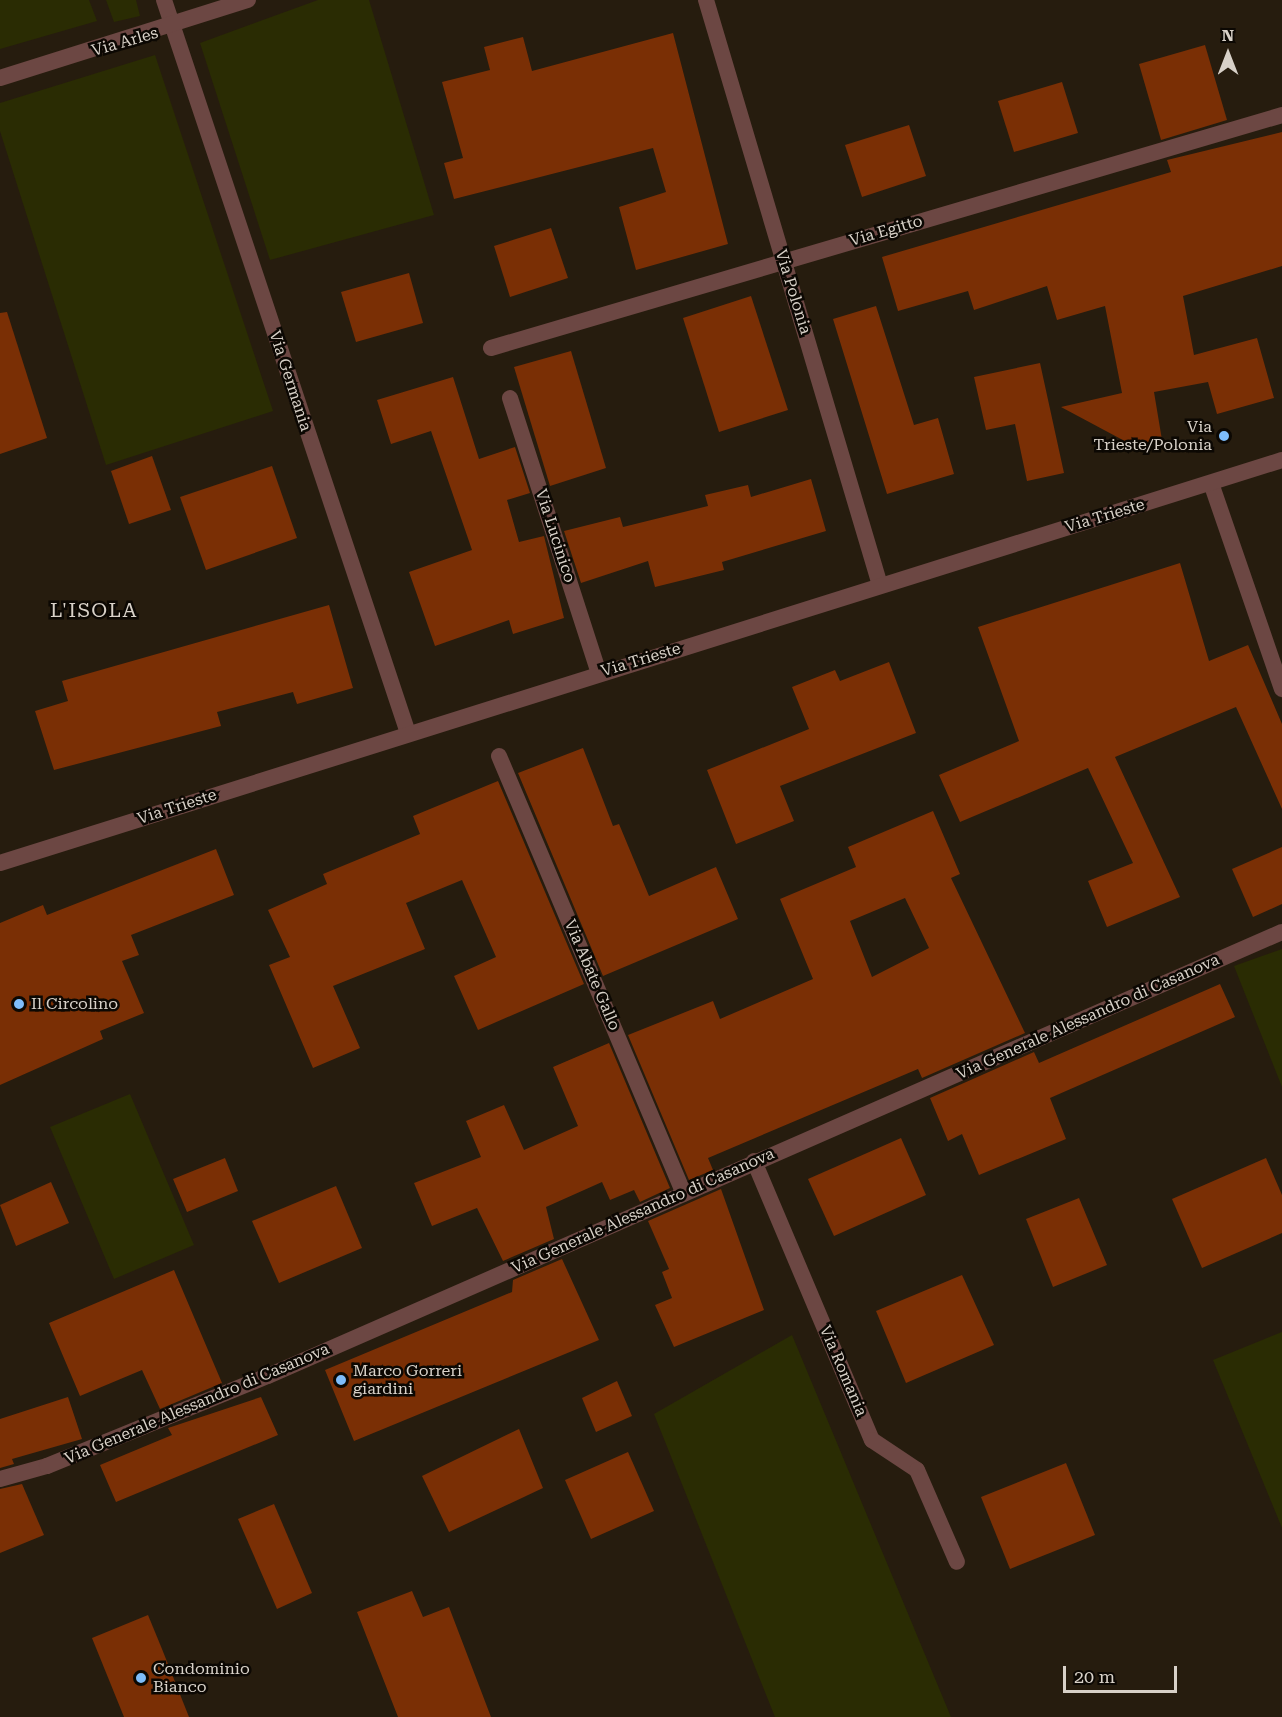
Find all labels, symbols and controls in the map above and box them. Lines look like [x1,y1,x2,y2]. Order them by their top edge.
street label: Via Arles [90,23,160,61]
north arrow [1198,24,1258,84]
text: N [1222,26,1234,45]
street label: Via Egitto [847,211,925,251]
street label: Via Polonia [771,247,815,337]
street label: Via Germania [265,328,315,434]
place label: Via Trieste/Polonia [1094,417,1212,455]
marker: Via Trieste/Polonia [1217,429,1231,443]
street label: Via Lucinico [531,487,579,585]
street label: Via Trieste [1063,495,1147,537]
district label: L'ISOLA [50,598,138,622]
street label: Via Trieste [599,639,683,681]
street label: Via Trieste [135,785,219,829]
street label: Via Abate Gallo [560,917,624,1033]
street label: Via Generale Alessandro di Casanova [954,950,1222,1084]
place label: Il Circolino [31,994,118,1014]
marker: Il Circolino [12,997,26,1011]
street label: Via Generale Alessandro di Casanova [509,1144,777,1278]
street label: Via Romania [815,1323,871,1419]
street label: Via Generale Alessandro di Casanova [62,1339,332,1469]
place label: Marco Gorreri giardini [353,1361,462,1399]
marker: Marco Gorreri giardini [334,1373,348,1387]
scale bar [1066,1654,1180,1692]
place label: Condominio Bianco [153,1659,250,1697]
text: 20 m [1074,1666,1115,1687]
marker: Condominio Bianco [134,1671,148,1685]

